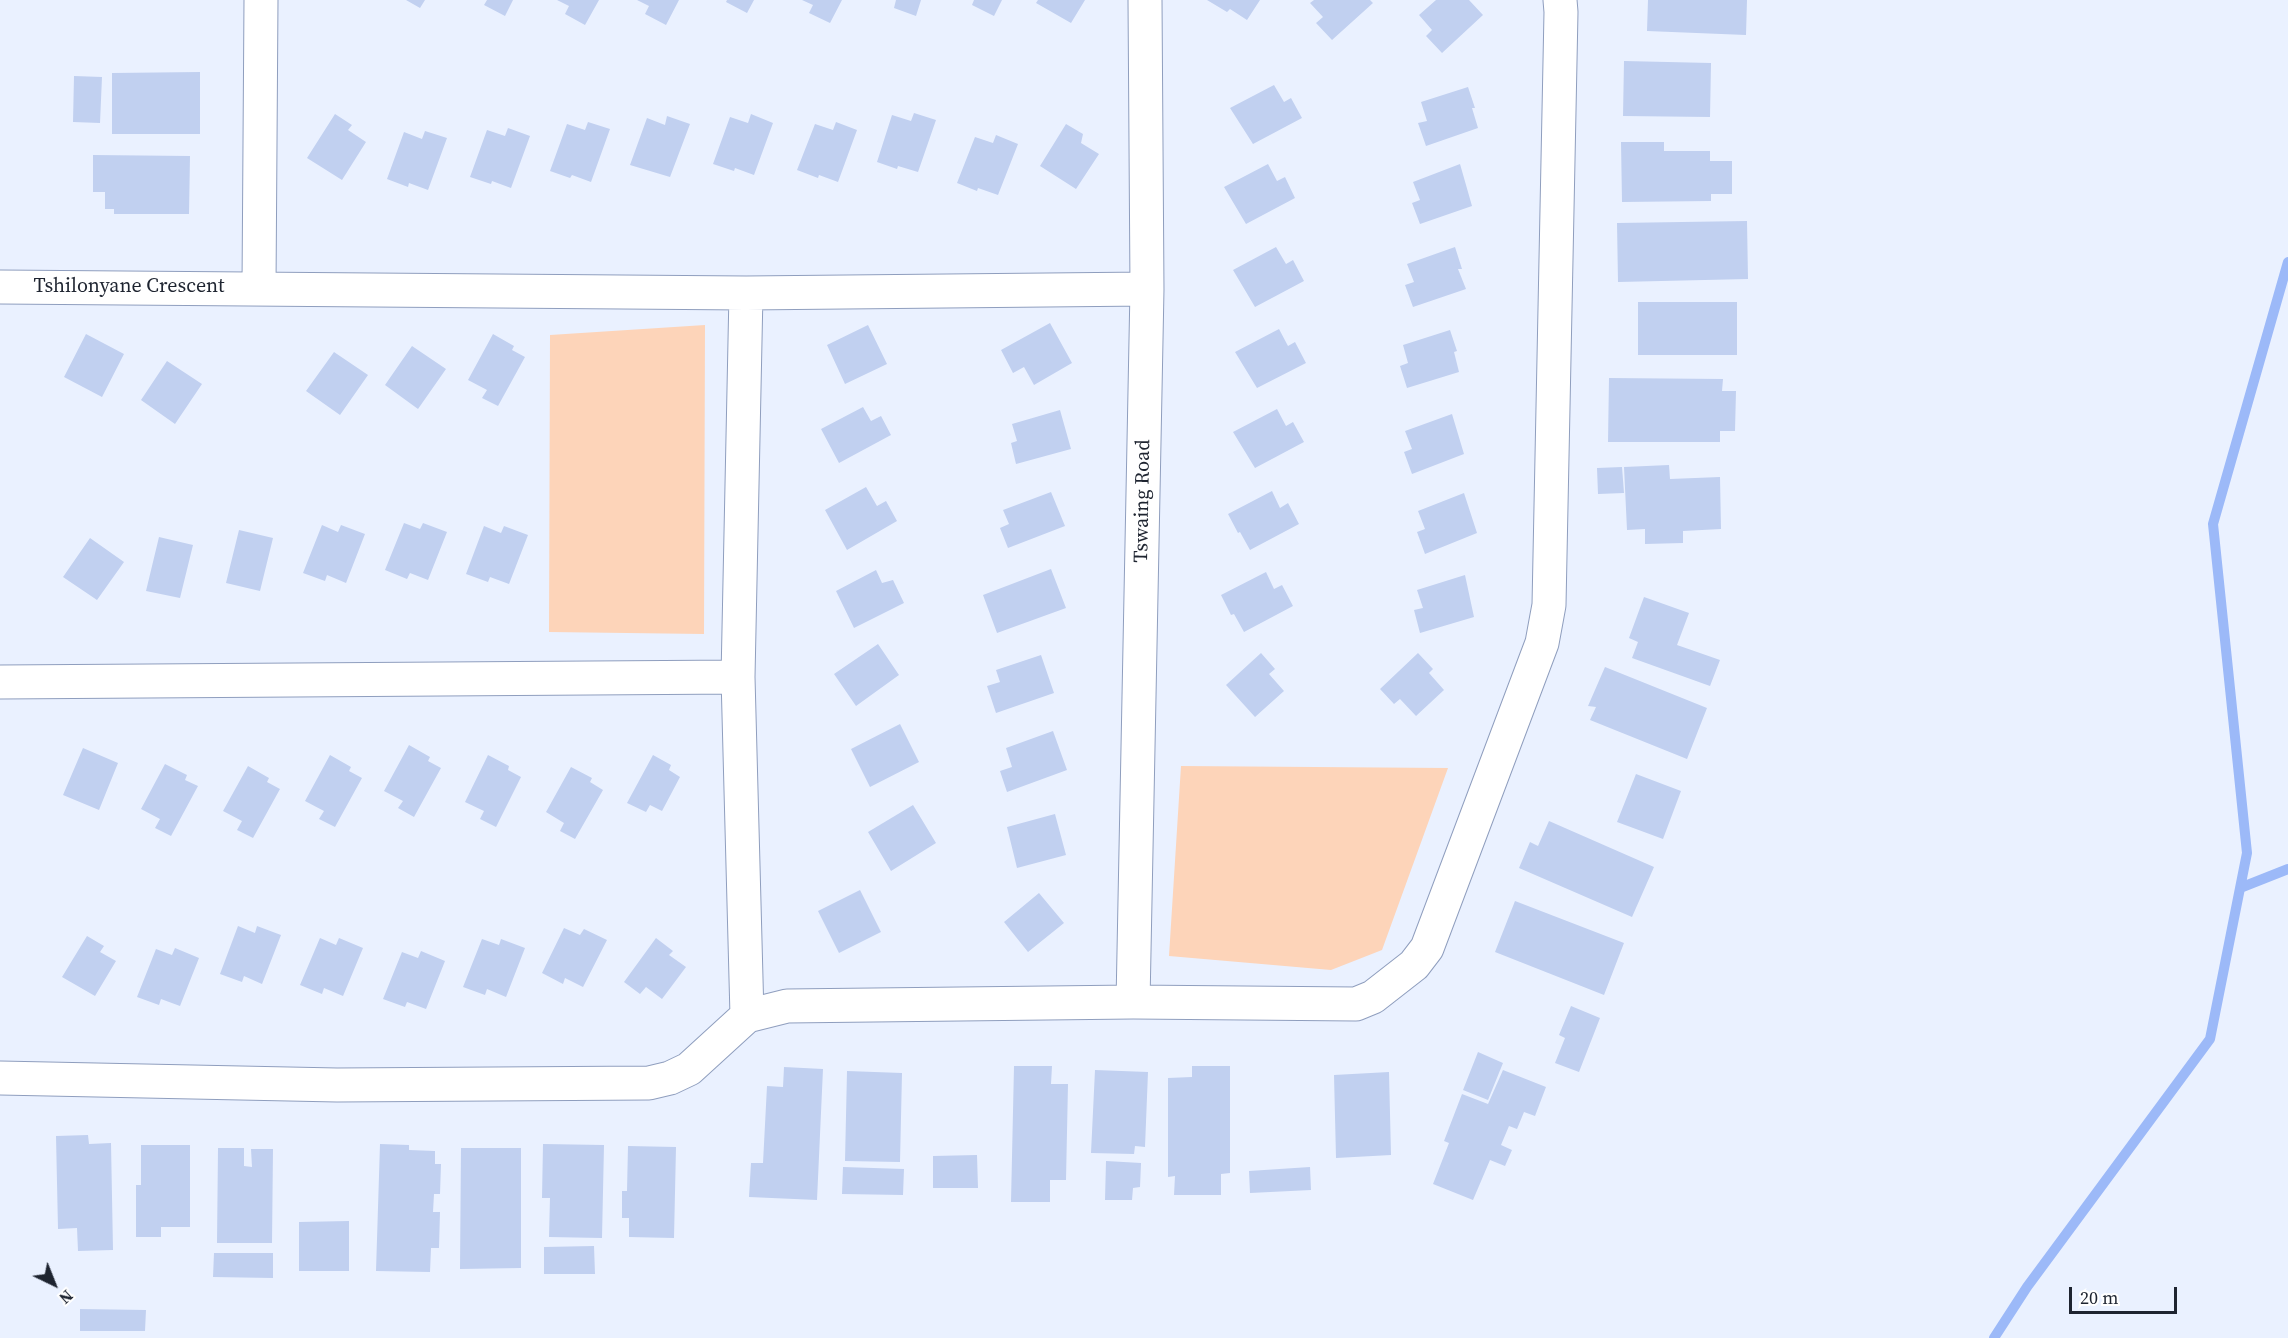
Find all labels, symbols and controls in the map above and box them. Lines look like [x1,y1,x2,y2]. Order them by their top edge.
street label: Tshilonyane Crescent [33,275,225,299]
street label: Tswaing Road [1130,439,1156,563]
north arrow [24,1254,84,1314]
scale bar [2072,1275,2180,1313]
text: N [55,1285,78,1309]
text: 20 m [2080,1285,2118,1310]

